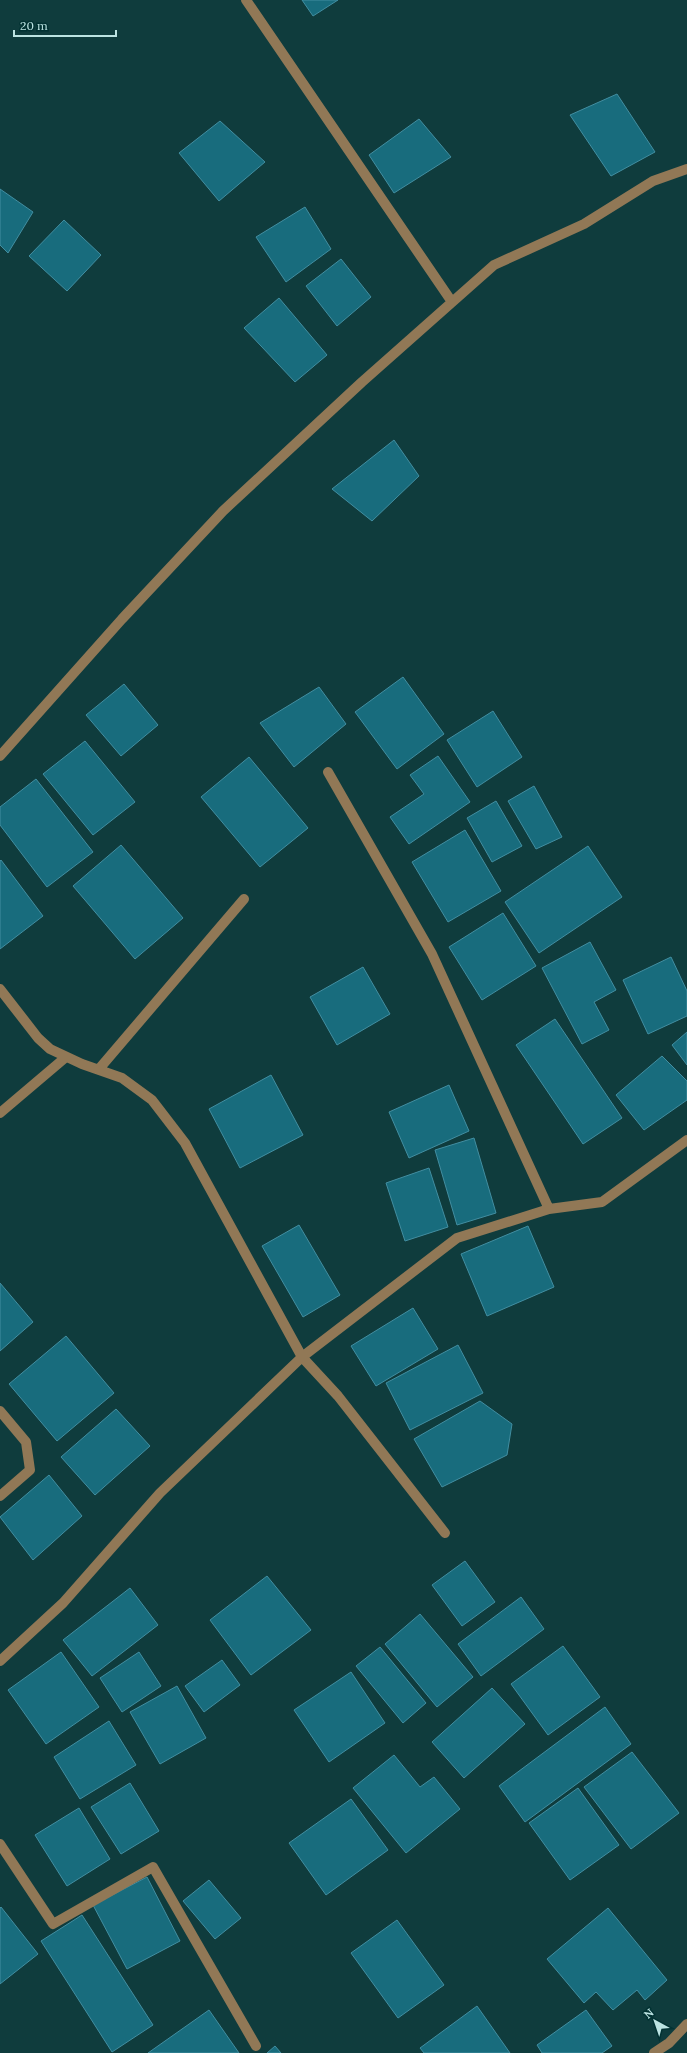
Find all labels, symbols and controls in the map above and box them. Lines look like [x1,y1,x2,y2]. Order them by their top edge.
scale bar [14,12,116,38]
text: 20 m [20,18,48,33]
north arrow [635,2001,675,2041]
text: N [641,2005,657,2021]

